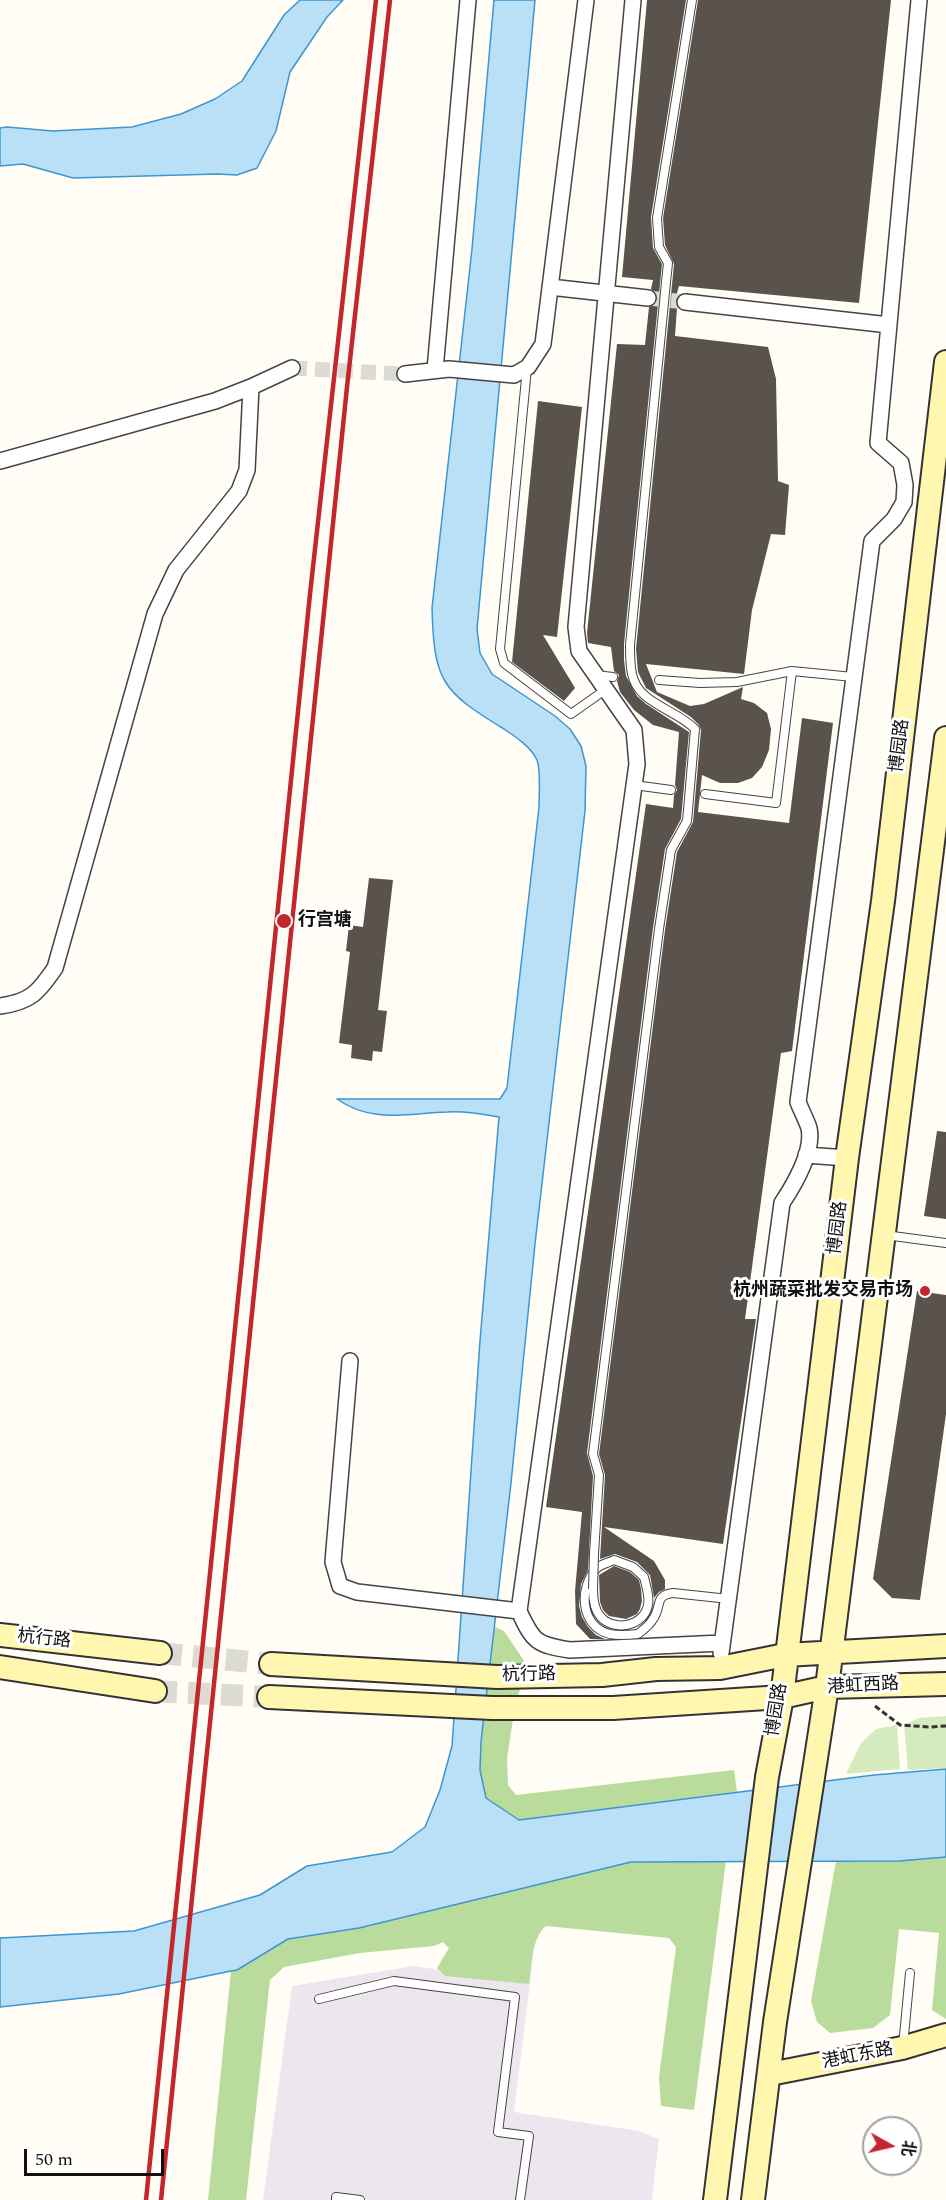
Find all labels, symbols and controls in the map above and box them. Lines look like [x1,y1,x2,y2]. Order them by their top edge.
street label: 博园路 [887,718,915,774]
place label: 行宫塘 [298,910,352,932]
marker: 行宫塘 [275,912,293,930]
street label: 博园路 [825,1200,853,1256]
place label: 杭州蔬菜批发交易市场 [733,1280,913,1302]
marker: 杭州蔬菜批发交易市场 [918,1284,932,1298]
street label: 杭行路 [16,1626,72,1654]
street label: 杭行路 [502,1665,556,1687]
street label: 港虹西路 [826,1674,900,1700]
street label: 博园路 [763,1682,793,1738]
street label: 港虹东路 [821,2040,895,2074]
north arrow [862,2116,922,2176]
scale bar [27,2137,166,2175]
text: 北 [895,2139,921,2158]
text: 50 m [35,2146,73,2173]

